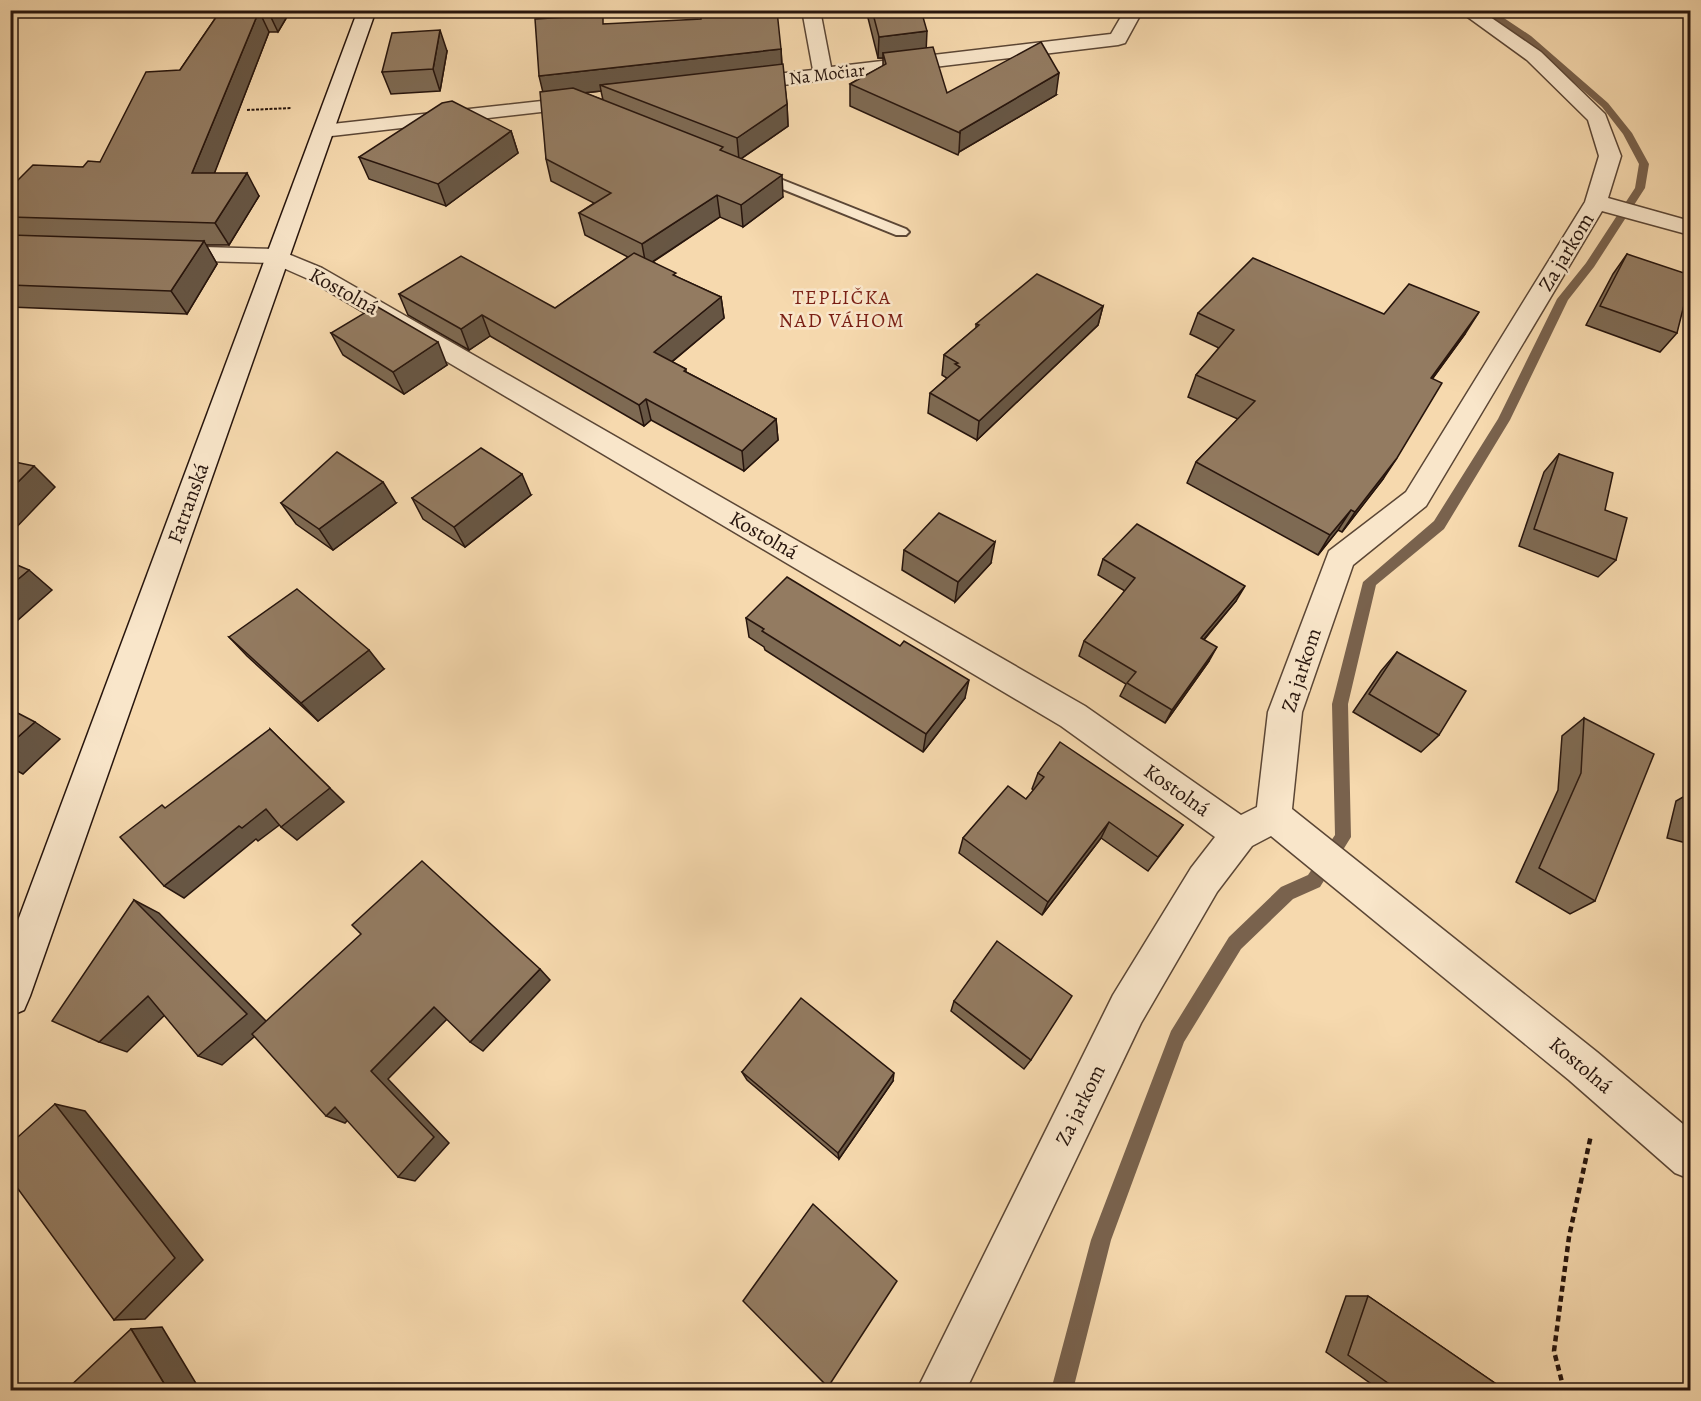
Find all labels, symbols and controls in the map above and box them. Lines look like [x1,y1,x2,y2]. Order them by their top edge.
street label: Na Močiar [788,57,866,91]
street label: Za jarkom [1532,208,1600,296]
street label: Kostolná [304,261,384,322]
district label: TEPLIČKA NAD VÁHOM [779,284,905,334]
street label: Fatranská [160,459,216,547]
street label: Kostolná [724,504,804,566]
street label: Za jarkom [1274,624,1328,716]
street label: Kostolná [1138,757,1216,823]
street label: Kostolná [1543,1030,1619,1100]
street label: Za jarkom [1048,1060,1112,1150]

